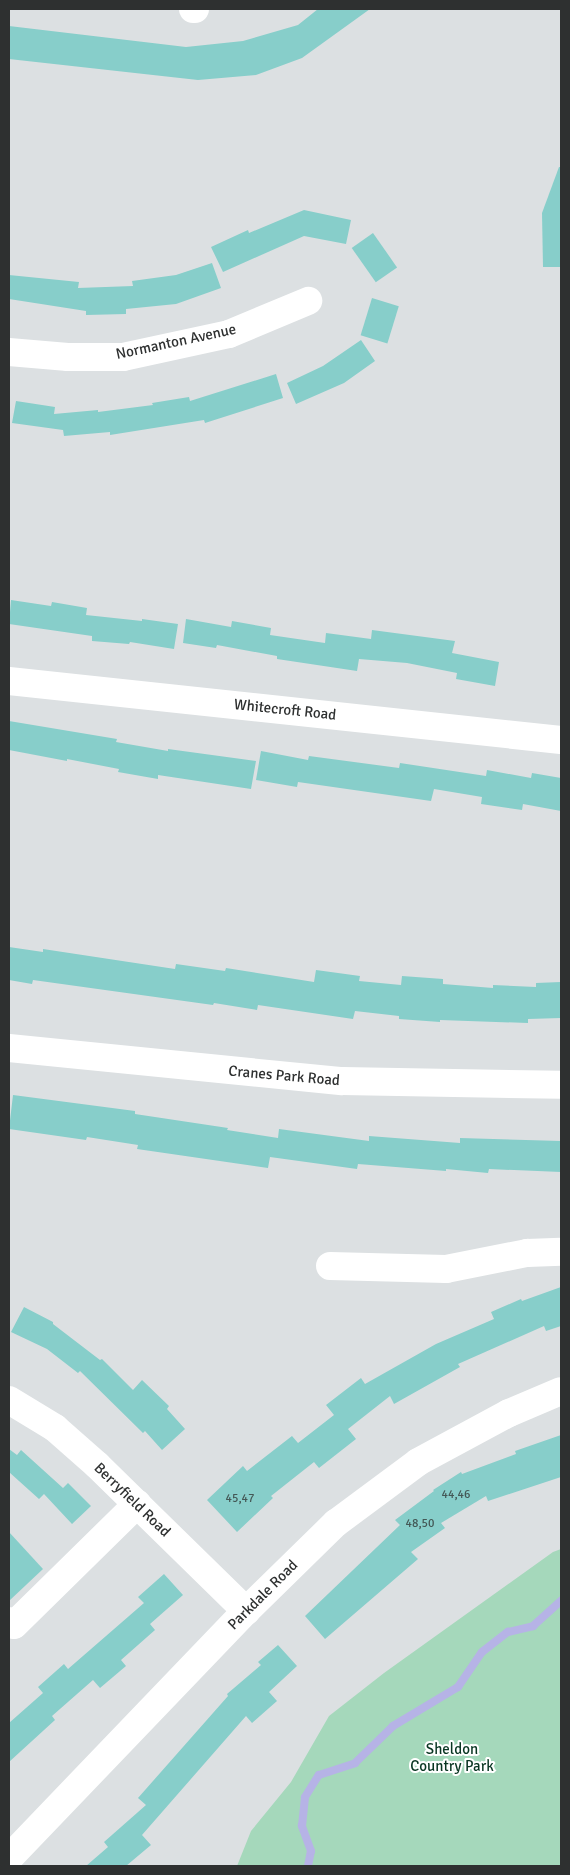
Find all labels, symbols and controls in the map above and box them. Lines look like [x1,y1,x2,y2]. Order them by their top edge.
street label: Normanton Avenue [114,320,238,364]
street label: Whitecroft Road [233,696,337,724]
street label: Cranes Park Road [227,1062,341,1090]
street label: Berryfield Road [90,1459,174,1541]
house number: 44,46 [441,1488,471,1502]
house number: 45,47 [225,1492,255,1506]
house number: 48,50 [405,1517,435,1531]
street label: Parkdale Road [224,1556,302,1634]
park label: Sheldon Country Park [410,1740,494,1775]

